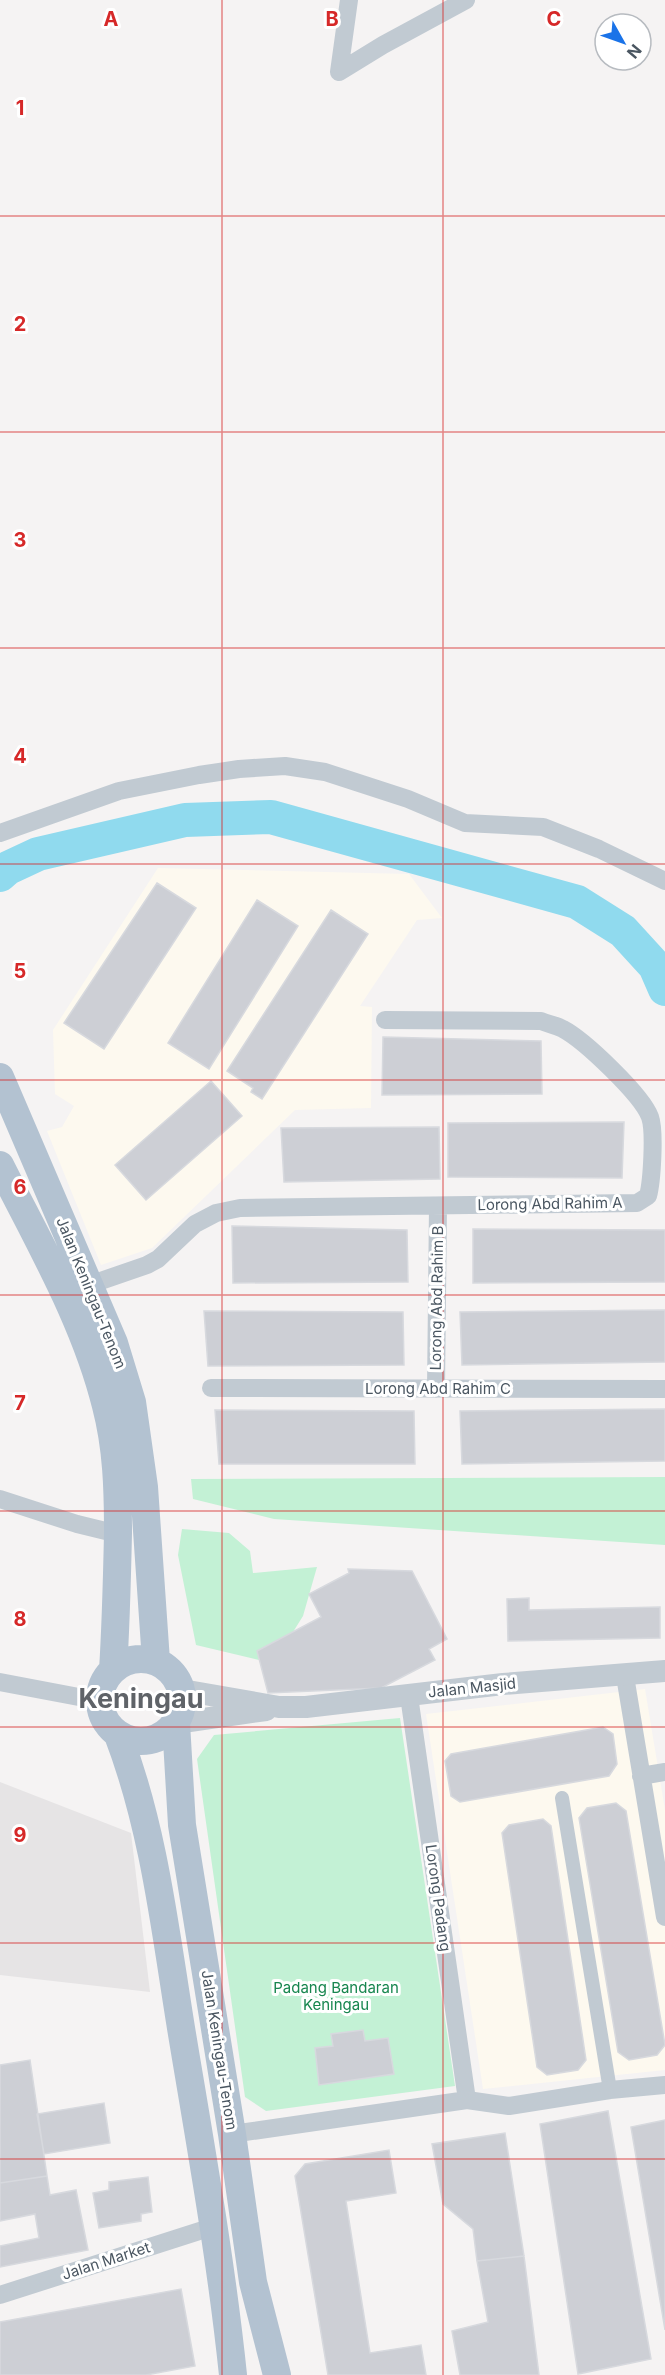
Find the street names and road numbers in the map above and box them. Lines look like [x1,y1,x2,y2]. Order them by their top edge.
street label: Lorong Abd Rahim A [477,1193,623,1214]
street label: Jalan Keningau-Tenom [52,1214,131,1371]
street label: Lorong Abd Rahim B [426,1225,447,1371]
street label: Lorong Abd Rahim C [365,1379,511,1398]
street label: Jalan Masjid [427,1673,517,1702]
street label: Lorong Padang [422,1843,455,1953]
street label: Jalan Keningau-Tenom [197,1969,242,2131]
street label: Jalan Market [59,2237,152,2284]

